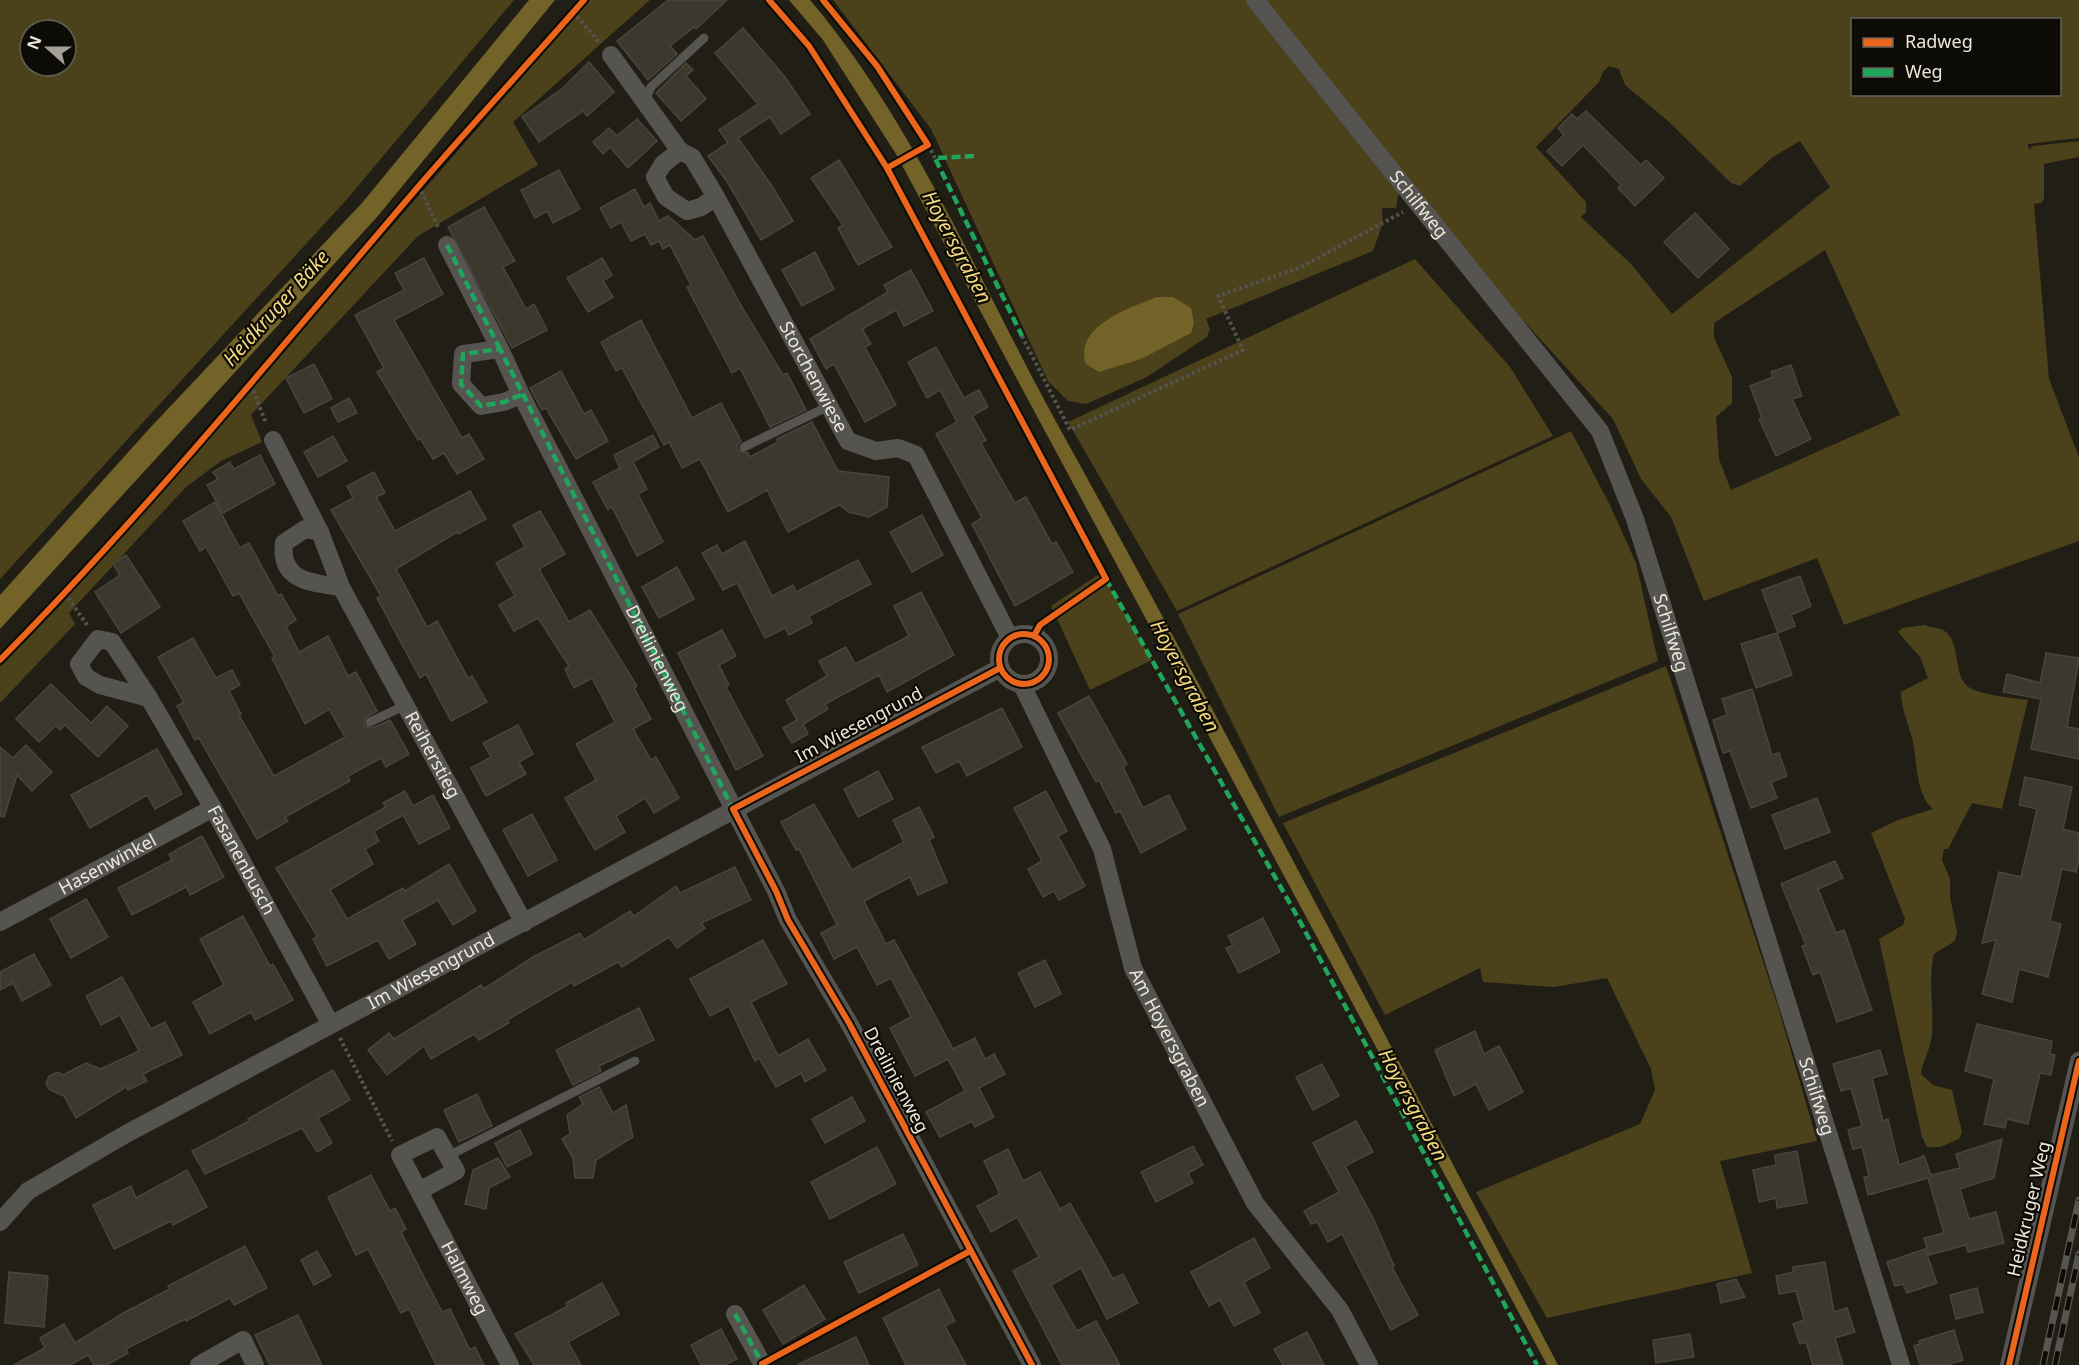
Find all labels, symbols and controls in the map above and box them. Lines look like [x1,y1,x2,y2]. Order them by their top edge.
north arrow [18,18,78,78]
legend [1851,18,2061,96]
text: Radweg [1905,29,1973,53]
text: N [21,33,47,53]
text: Weg [1905,59,1943,83]
street label: Schilfweg [1385,165,1454,243]
water label: Hoyersgraben [916,186,998,308]
water label: Heidkruger Bäke [216,244,335,371]
street label: Storchenwiese [774,317,854,436]
street label: Schilfweg [1648,590,1695,674]
street label: Dreilinienweg [621,601,695,716]
water label: Hoyersgraben [1144,615,1226,737]
street label: Im Wiesengrund [791,680,926,768]
street label: Reiherstieg [400,707,467,802]
street label: Fasanenbusch [203,801,282,919]
street label: Hasenwinkel [54,828,160,900]
street label: Im Wiesengrund [363,927,499,1014]
street label: Am Hoyersgraben [1124,964,1216,1111]
street label: Dreilinienweg [859,1022,935,1137]
water label: Hoyersgraben [1372,1044,1454,1166]
street label: Schilfweg [1794,1054,1841,1138]
street label: Heidkruger Weg [2001,1139,2055,1279]
street label: Halmweg [436,1236,495,1319]

